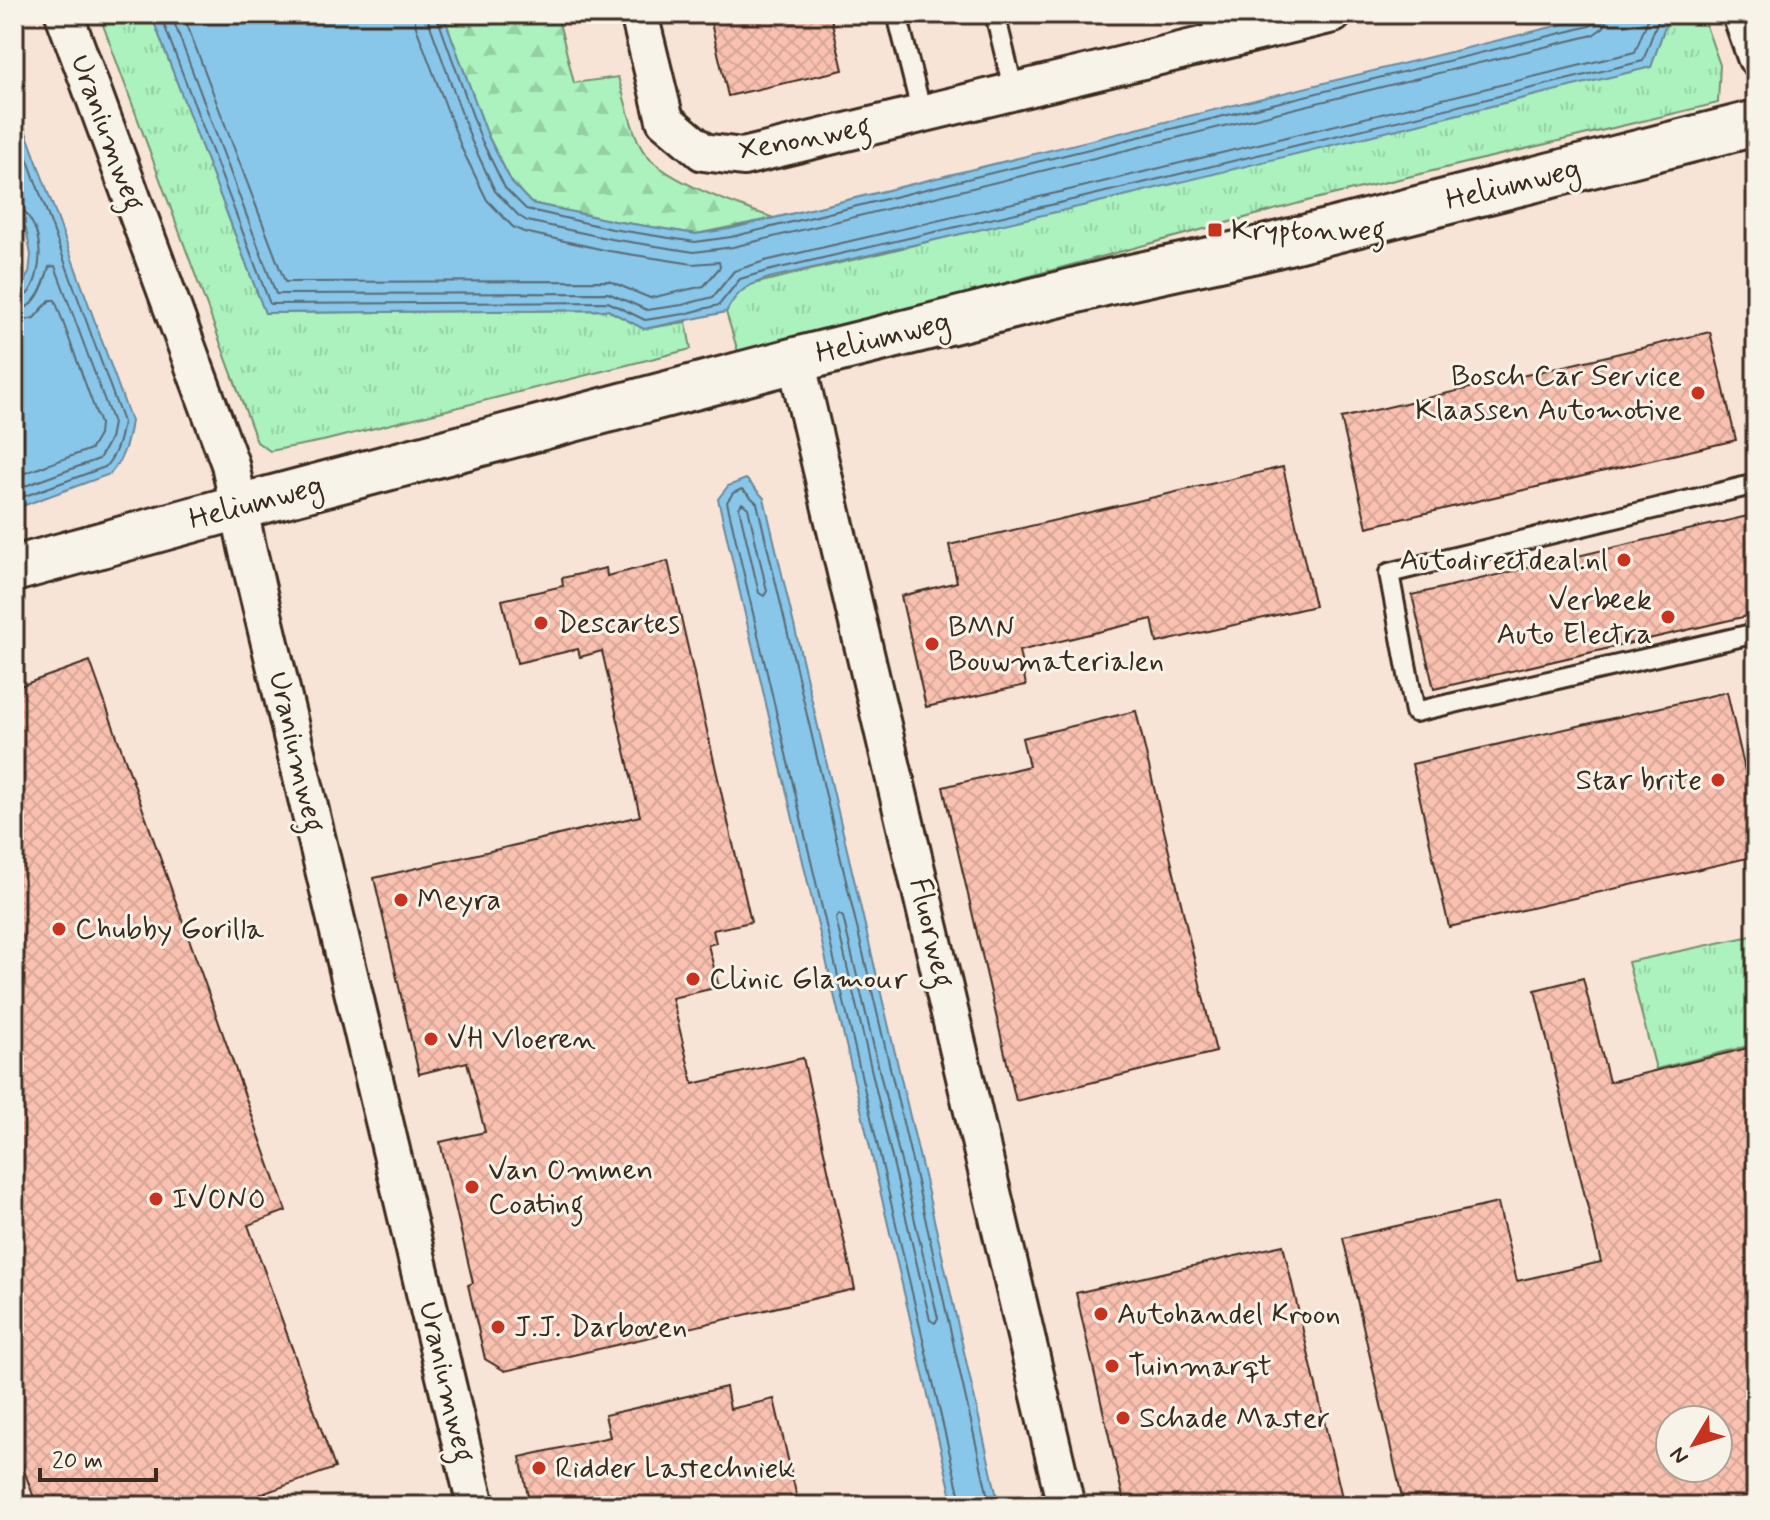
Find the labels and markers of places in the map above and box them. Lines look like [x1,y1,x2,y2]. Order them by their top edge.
place label: Kryptonweg [1231,211,1386,253]
marker: Kryptonweg [1206,221,1224,239]
place label: Bosch Car Service Klaassen Automotive [1415,357,1682,430]
marker: Bosch Car Service Klaassen Automotive [1689,384,1707,402]
place label: Autodirectdeal.nl [1399,541,1608,580]
marker: Autodirectdeal.nl [1615,551,1633,569]
place label: Verbeek Auto Electra [1496,581,1652,654]
place label: Descartes [557,604,680,643]
place label: BMN Bouwmaterialen [948,608,1164,681]
marker: Verbeek Auto Electra [1659,608,1677,626]
marker: Descartes [532,614,550,632]
marker: BMN Bouwmaterialen [923,635,941,653]
place label: Star brite [1576,761,1702,800]
marker: Star brite [1709,771,1727,789]
place label: Meyra [417,881,501,920]
marker: Meyra [392,891,410,909]
place label: Chubby Gorilla [75,910,265,949]
marker: Chubby Gorilla [50,920,68,938]
place label: Clinic Glamour [709,960,908,999]
marker: Clinic Glamour [684,970,702,988]
place label: VH Vloeren [447,1020,596,1059]
marker: VH Vloeren [422,1030,440,1048]
place label: Van Ommen Coating [488,1151,653,1227]
marker: Van Ommen Coating [463,1178,481,1196]
place label: IVONO [172,1180,266,1219]
marker: IVONO [147,1190,165,1208]
place label: Autohandel Kroon [1117,1295,1341,1334]
marker: Autohandel Kroon [1092,1305,1110,1323]
place label: J.J. Darboven [514,1308,687,1347]
marker: J.J. Darboven [489,1318,507,1336]
place label: Tuinmarqt [1128,1347,1272,1386]
marker: Tuinmarqt [1103,1357,1121,1375]
place label: Schade Master [1139,1399,1330,1438]
marker: Schade Master [1114,1409,1132,1427]
place label: Ridder Lastechniek [555,1449,795,1488]
marker: Ridder Lastechniek [530,1459,548,1477]

